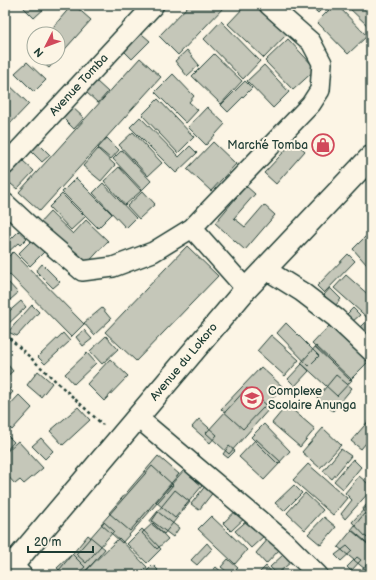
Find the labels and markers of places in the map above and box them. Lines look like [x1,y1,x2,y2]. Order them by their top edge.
shop icon: Marché Tomba [310,132,336,158]
place label: Marché Tomba [227,138,308,153]
place label: Complexe Scolaire Anunga [268,384,357,413]
school or university icon: Complexe Scolaire Anunga [239,385,265,411]

